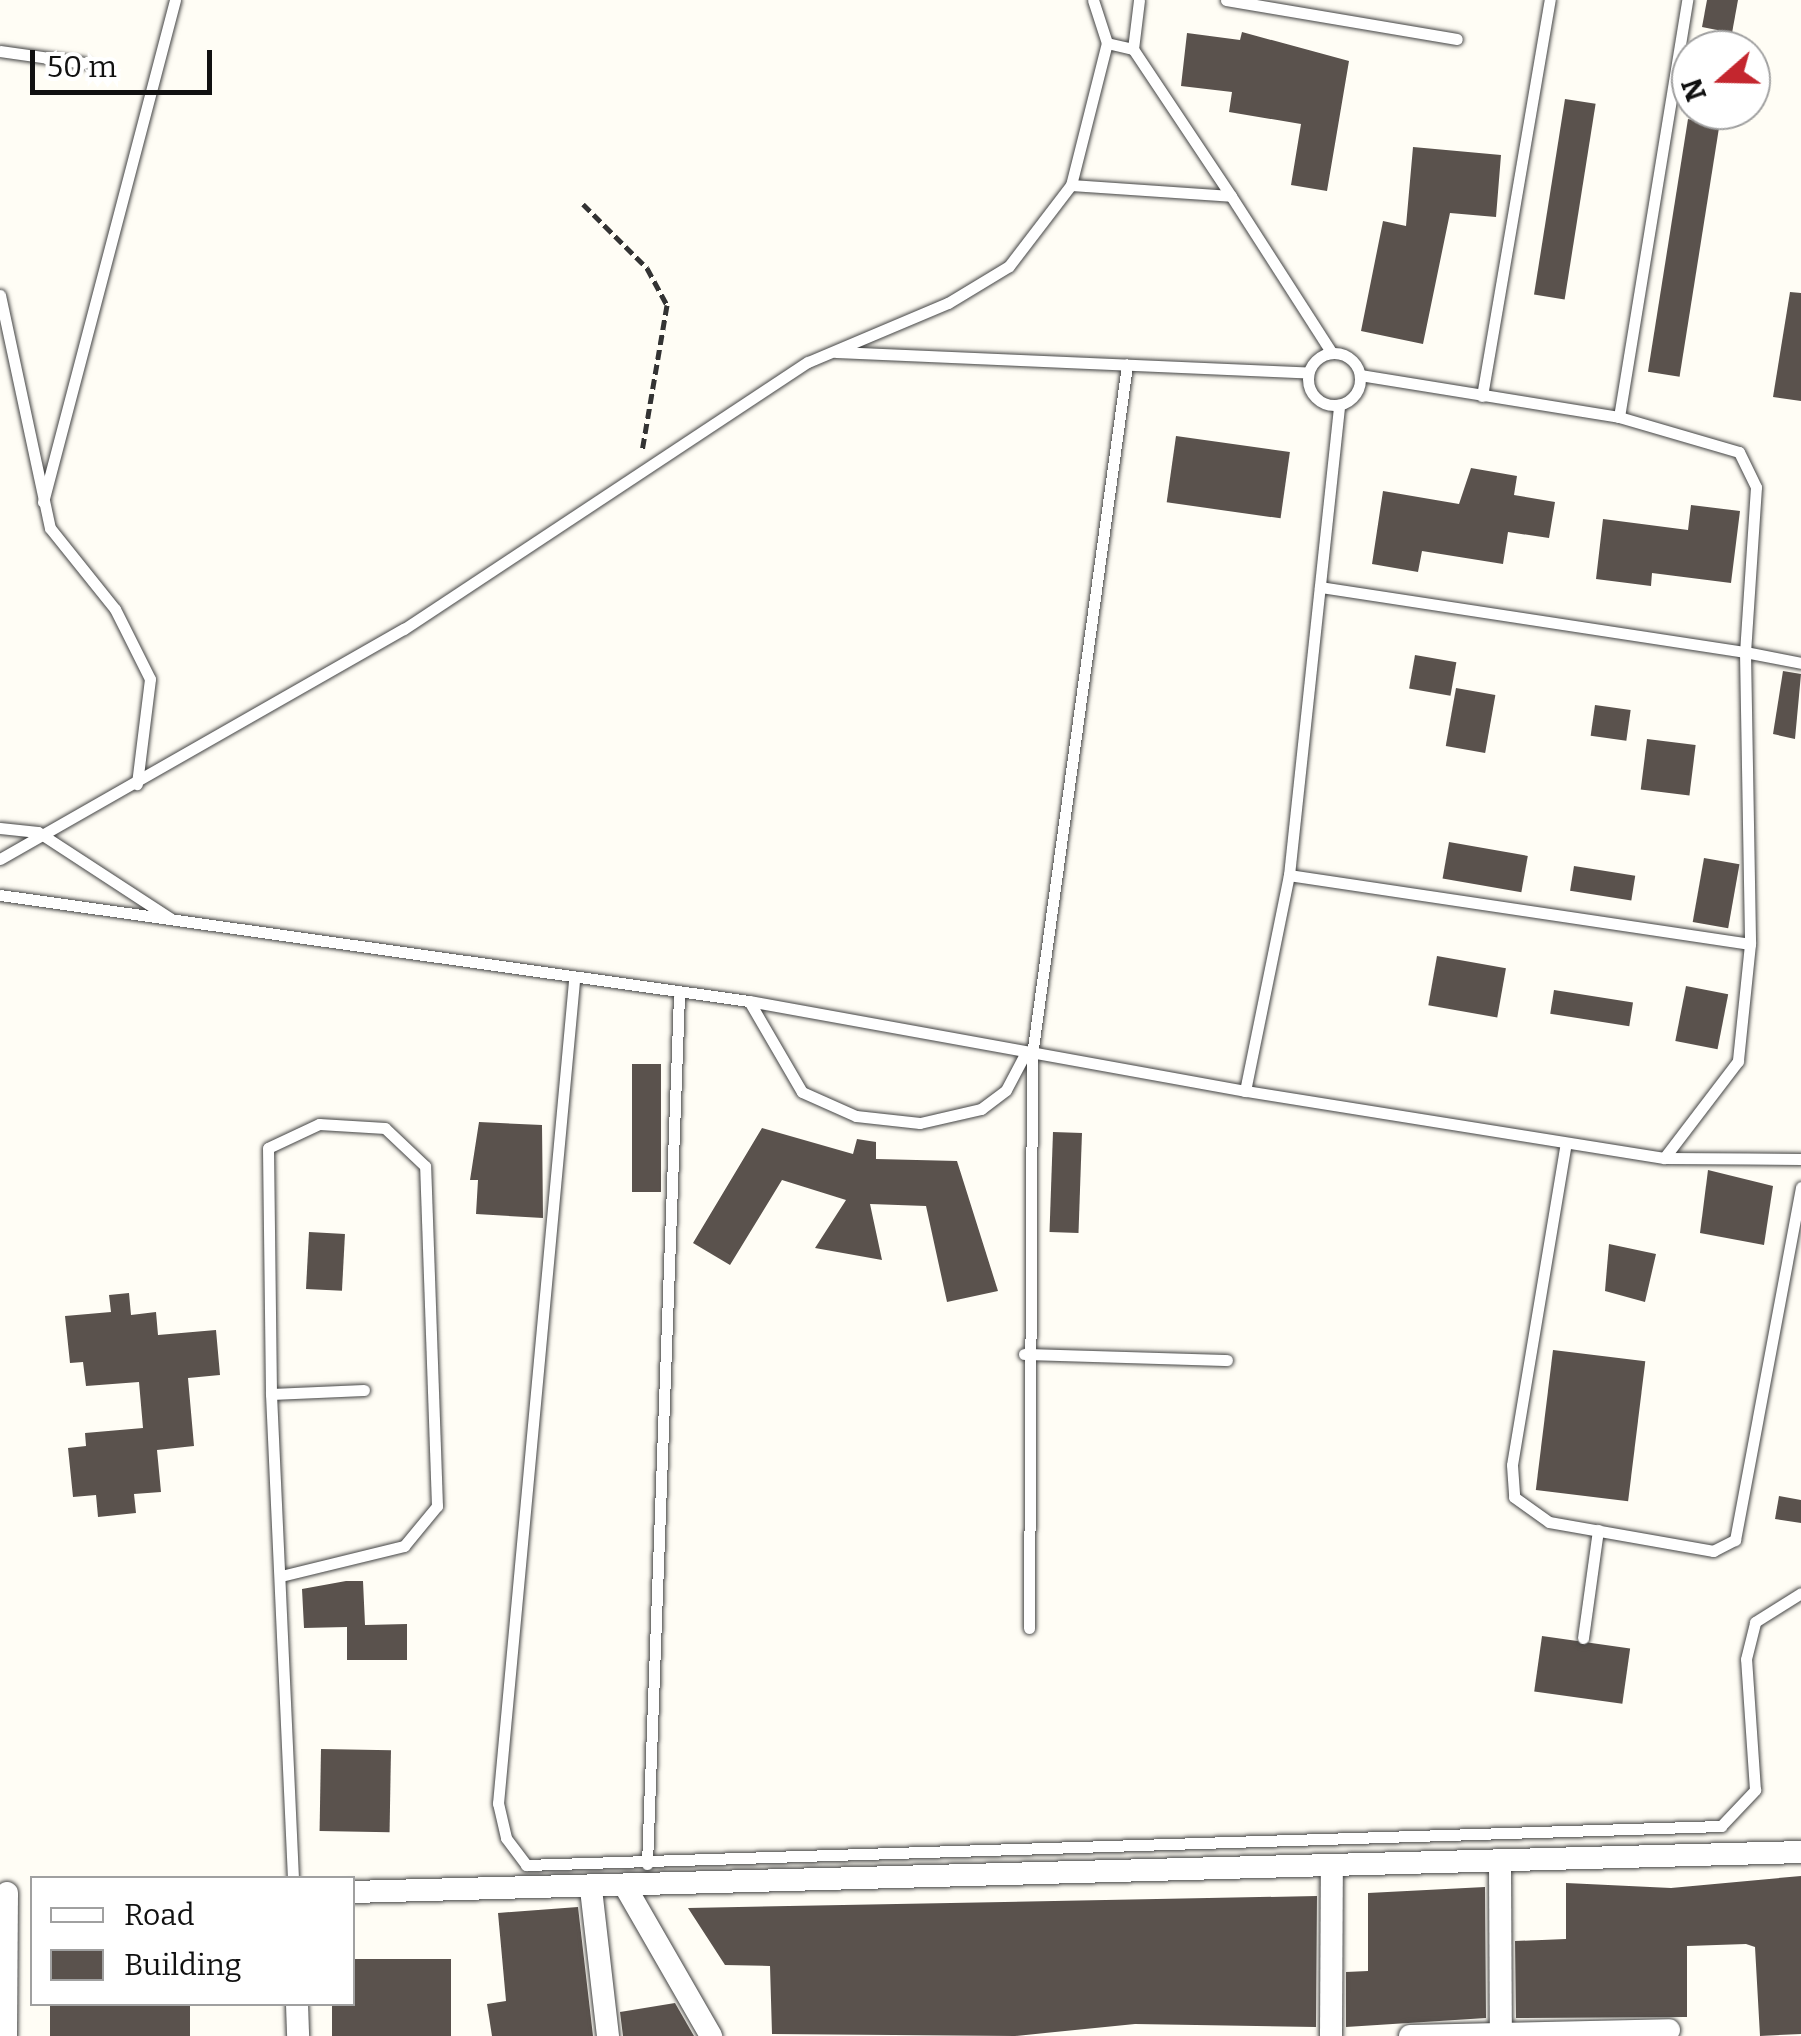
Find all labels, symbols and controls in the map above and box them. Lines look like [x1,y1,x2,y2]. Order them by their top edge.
scale bar [35,30,218,92]
north arrow [1671,30,1771,130]
text: 50 m [47,49,117,85]
text: N [1675,74,1713,106]
legend [30,1876,355,2006]
text: Road [124,1897,195,1933]
text: Building [124,1947,242,1983]

